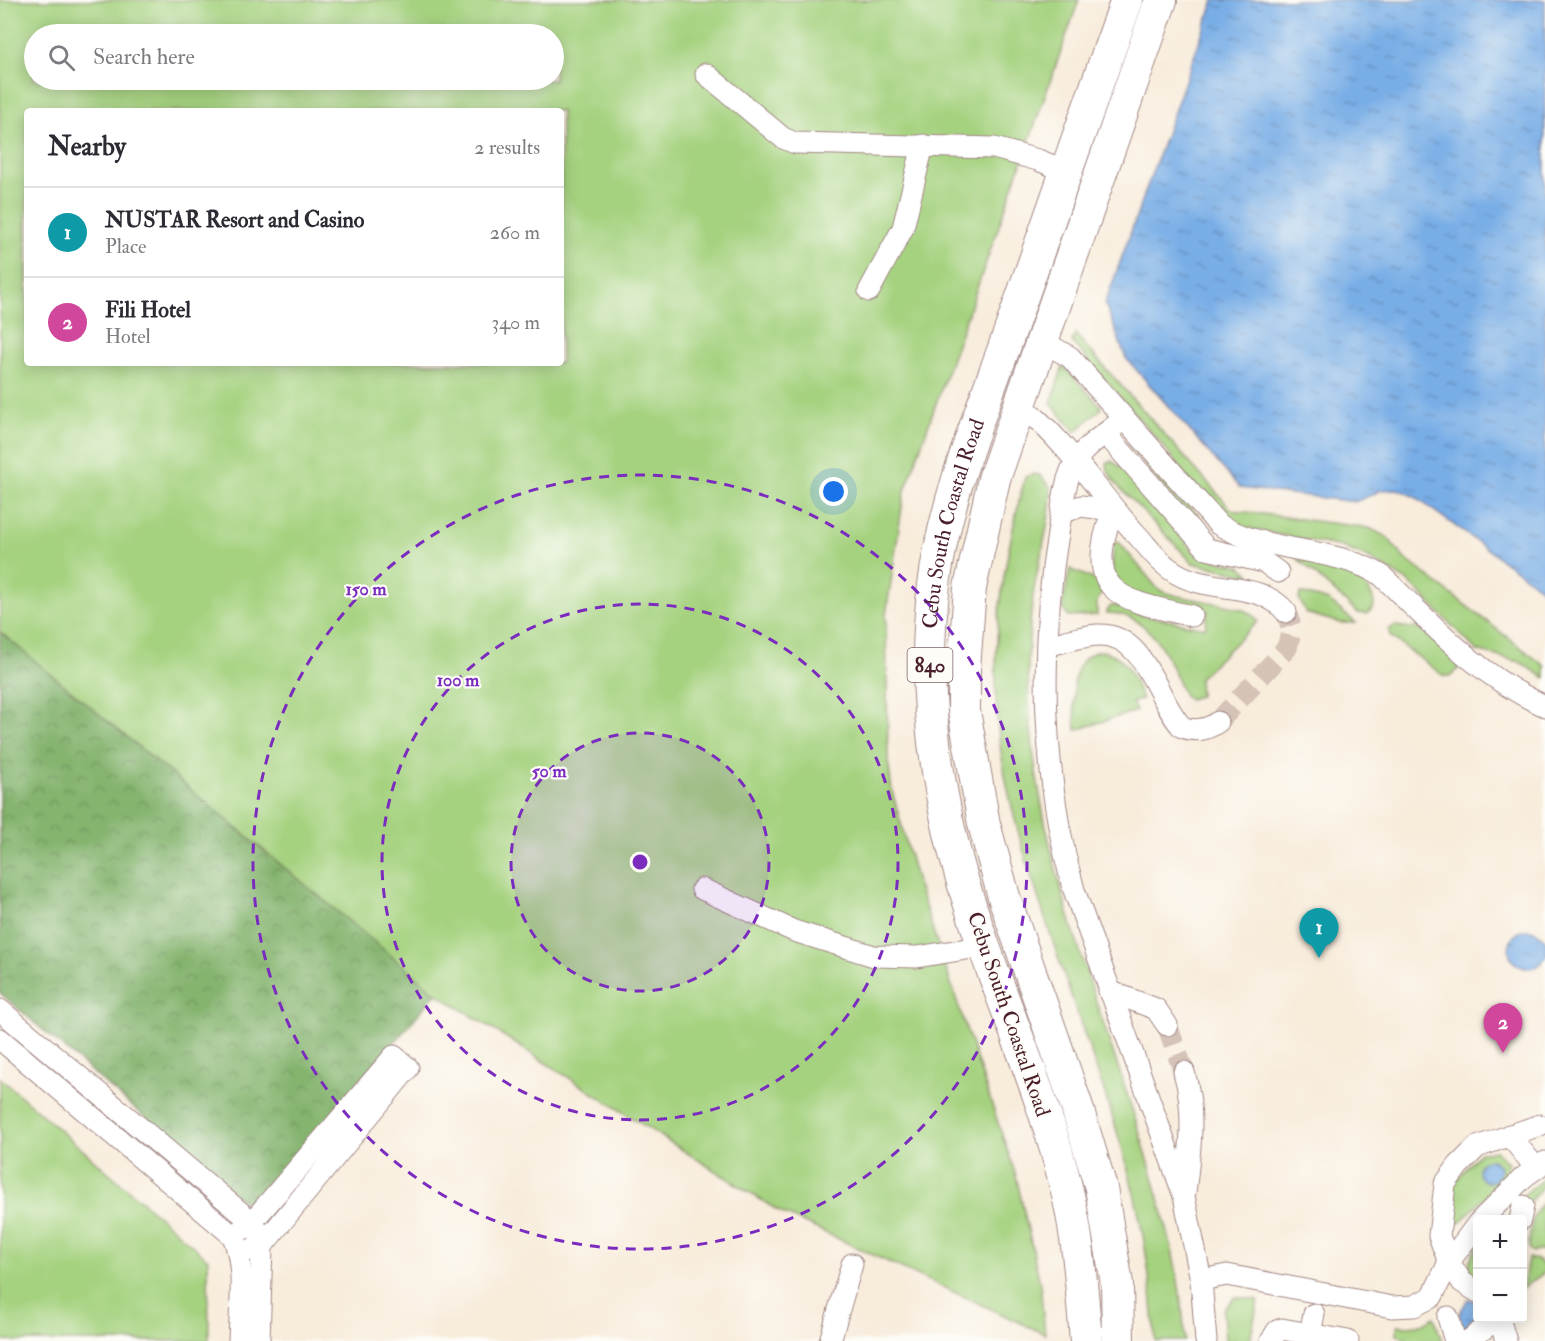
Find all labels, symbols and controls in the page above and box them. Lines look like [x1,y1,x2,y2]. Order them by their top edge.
search box [24,24,564,90]
icon: search [45,41,78,74]
text: Search here [93,43,195,71]
text: Nearby [48,131,126,163]
text: 2 results [474,135,540,160]
text: NUSTAR Resort and Casino [105,206,364,234]
text: 1 [64,220,71,245]
text: 260 m [490,220,540,245]
text: Place [105,234,146,259]
text: Fili Hotel [105,296,191,324]
text: 2 [62,310,73,335]
text: 340 m [492,310,540,335]
text: Hotel [105,324,151,349]
street label: Cebu South Coastal Road [917,415,991,629]
your location [819,477,848,506]
text: 150 m [345,578,388,601]
road number: 840 [908,648,952,682]
text: 100 m [437,669,480,692]
text: 50 m [532,760,567,783]
centre of rings [630,852,650,872]
street label: Cebu South Coastal Road [961,908,1057,1121]
pin: 1 [1300,908,1338,958]
pin: 2 [1484,1004,1522,1053]
map controls [1473,1215,1527,1323]
button: + [1473,1215,1527,1269]
button: − [1473,1269,1527,1323]

